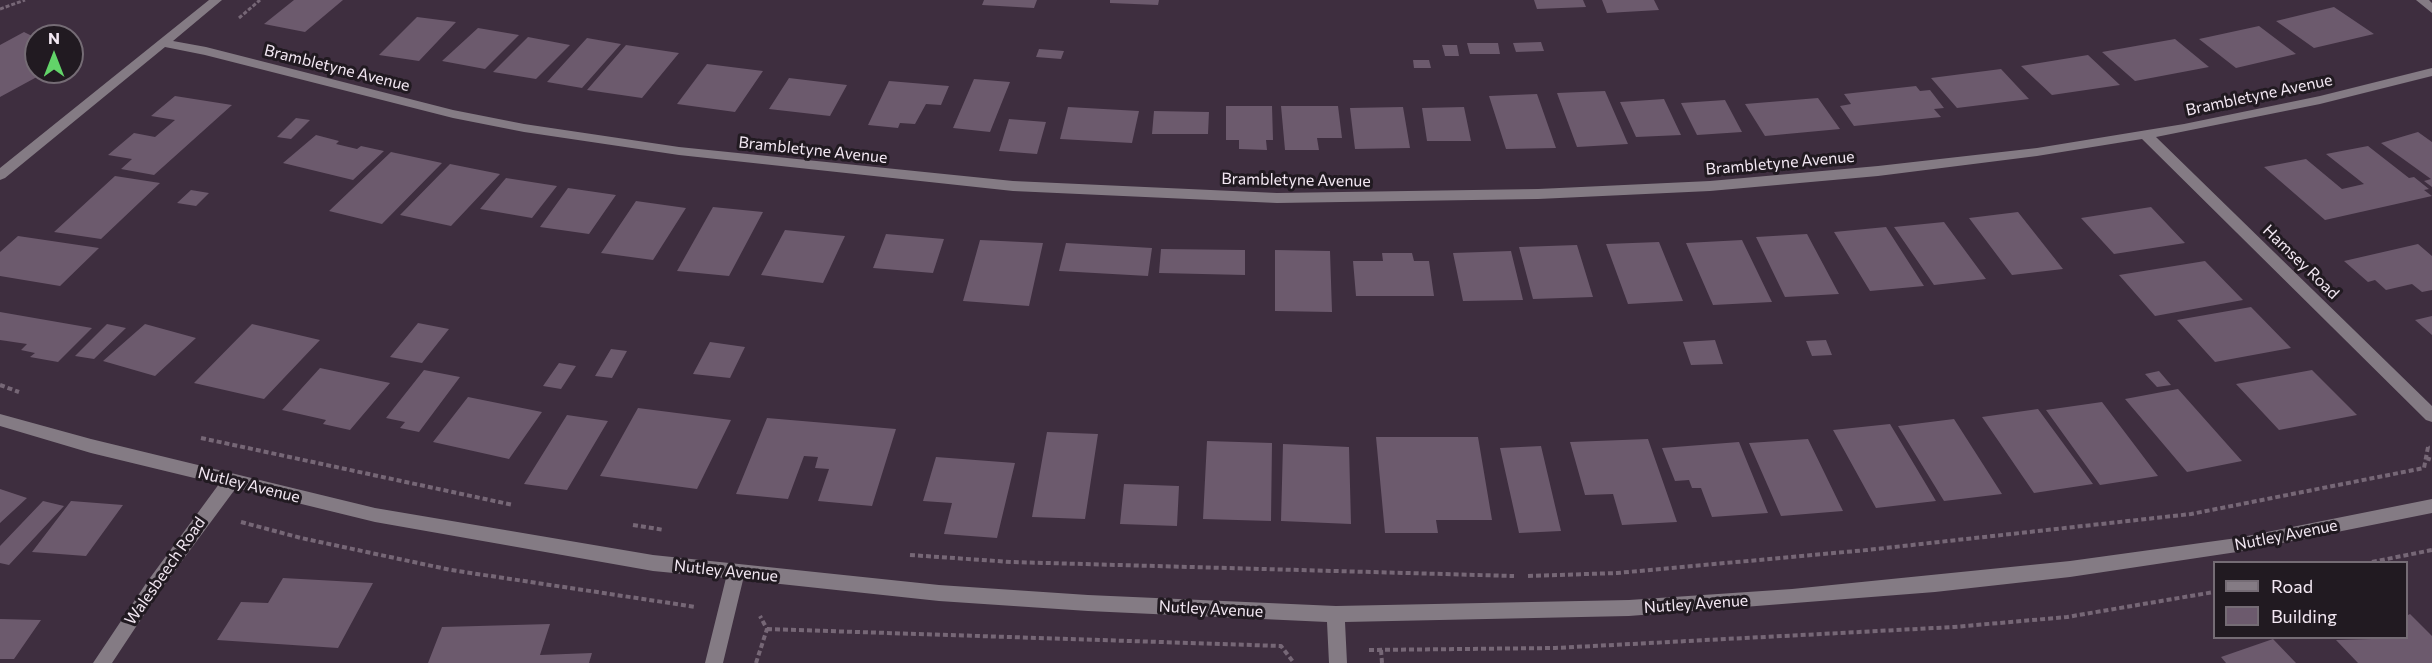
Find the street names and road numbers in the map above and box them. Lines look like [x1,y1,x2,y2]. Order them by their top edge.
street label: Brambletyne Avenue [262,41,412,95]
street label: Brambletyne Avenue [2184,70,2334,120]
street label: Brambletyne Avenue [738,133,888,167]
street label: Brambletyne Avenue [1705,147,1855,179]
street label: Brambletyne Avenue [1221,169,1371,191]
street label: Hamsey Road [2259,221,2343,303]
street label: Nutley Avenue [196,463,302,507]
street label: Walesbeech Road [121,513,209,629]
street label: Nutley Avenue [2233,516,2339,554]
street label: Nutley Avenue [673,556,779,586]
street label: Nutley Avenue [1643,591,1749,617]
street label: Nutley Avenue [1158,597,1264,621]

